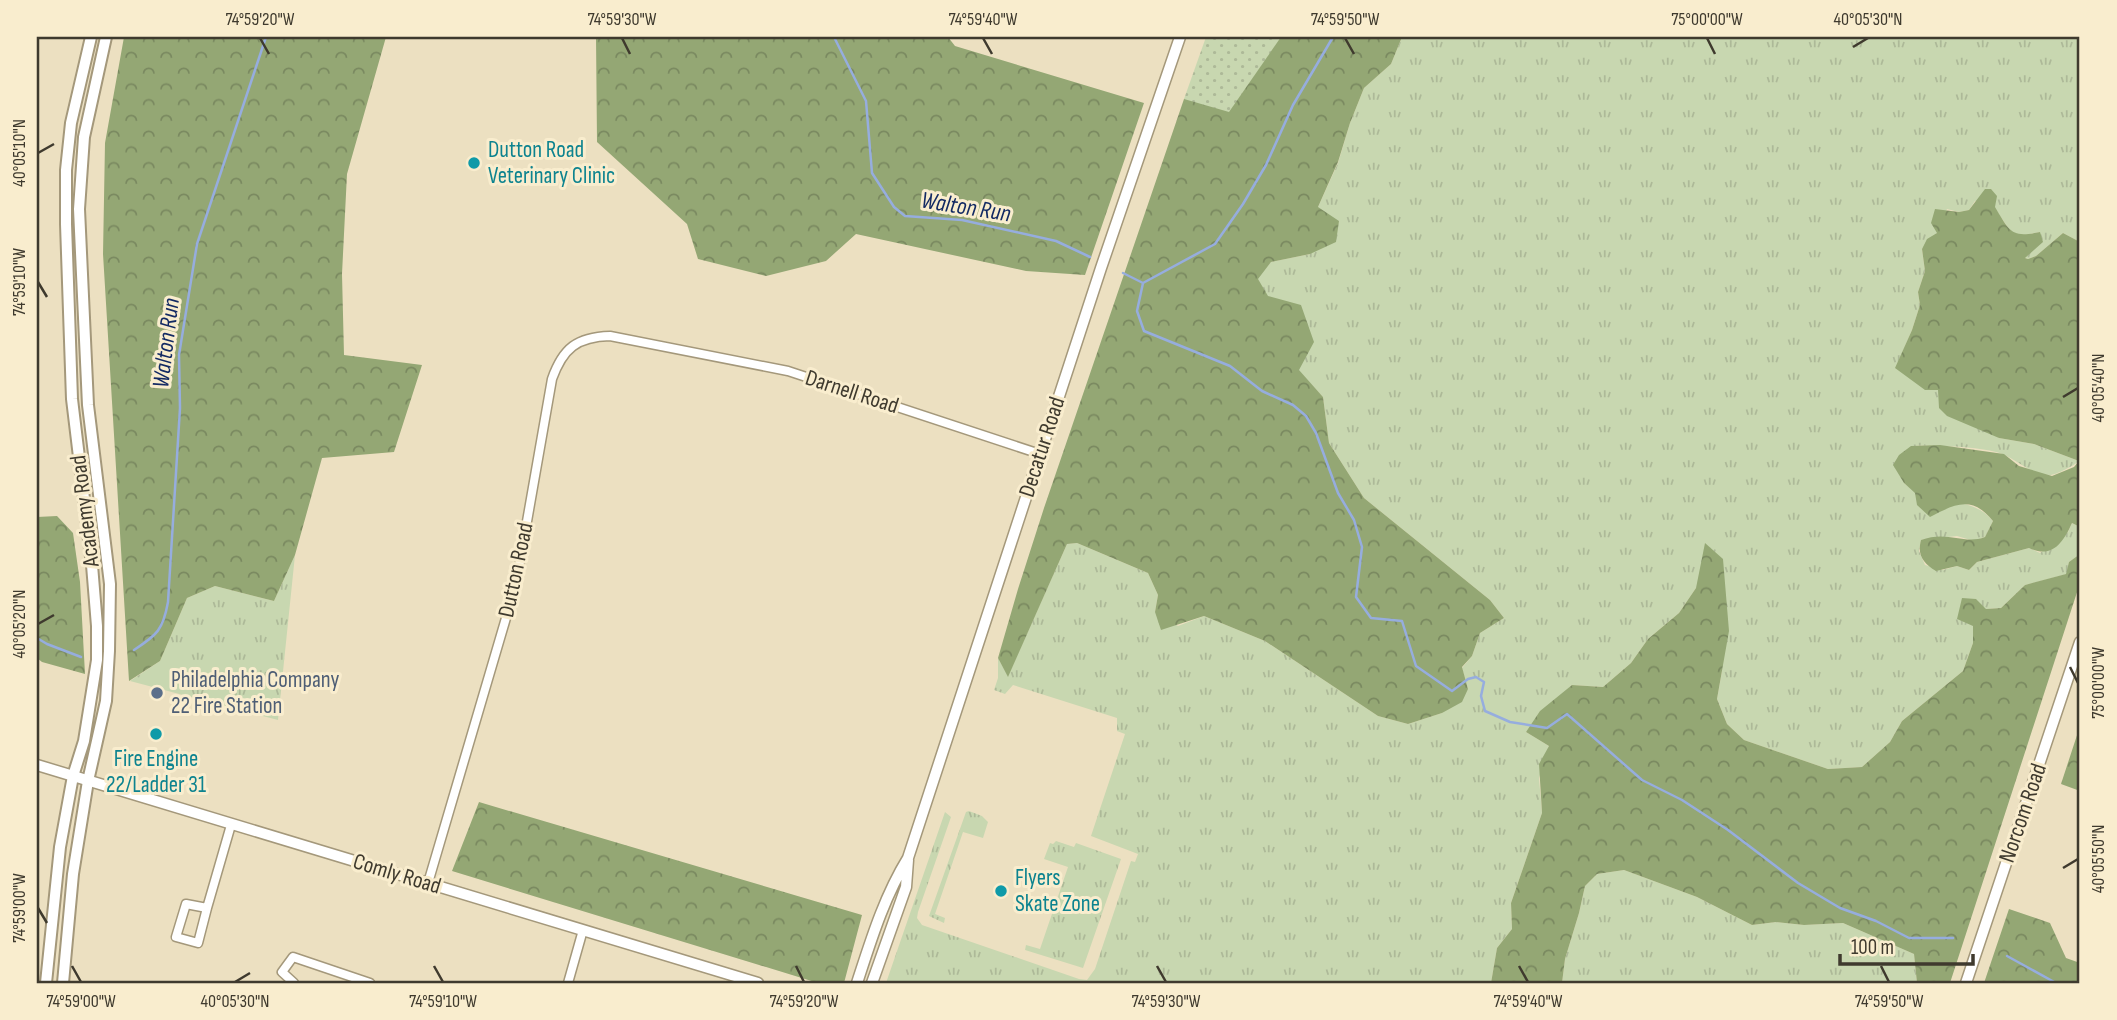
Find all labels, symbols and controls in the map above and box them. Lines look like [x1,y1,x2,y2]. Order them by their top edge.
text: 74°59'20"W [226,9,295,30]
text: 74°59'30"W [587,9,657,30]
text: 74°59'40"W [948,9,1018,30]
text: 74°59'50"W [1311,9,1380,30]
text: 75°00'00"W [1671,9,1743,30]
text: 40°05'30"N [1834,9,1903,30]
text: 40°05'10"N [9,119,30,187]
place label: Dutton Road Veterinary Clinic [488,136,615,190]
marker: Dutton Road Veterinary Clinic [466,155,482,171]
water label: Walton Run [919,186,1013,228]
text: 74°59'10"W [9,248,30,316]
water label: Walton Run [146,296,186,390]
text: 40°05'40"N [2088,354,2109,422]
street label: Darnell Road [802,364,902,420]
street label: Decatur Road [1013,393,1071,501]
street label: Academy Road [64,454,106,569]
street label: Dutton Road [492,520,540,620]
text: 40°05'20"N [9,590,30,658]
text: 75°00'00"W [2088,647,2109,719]
place label: Philadelphia Company 22 Fire Station [171,666,340,720]
marker: Philadelphia Company 22 Fire Station [149,685,165,701]
marker: Fire Engine 22/Ladder 31 [148,726,164,742]
place label: Fire Engine 22/Ladder 31 [106,745,206,799]
street label: Norcom Road [1993,760,2053,866]
text: 40°05'50"N [2088,825,2109,893]
street label: Comly Road [350,847,444,901]
place label: Flyers Skate Zone [1015,864,1100,918]
text: 74°59'00"W [9,873,30,943]
marker: Flyers Skate Zone [993,883,1009,899]
scale bar [1840,922,1974,966]
text: 100 m [1851,935,1894,960]
text: 74°59'00"W [46,991,116,1012]
text: 40°05'30"N [201,991,270,1012]
text: 74°59'10"W [409,991,477,1012]
text: 74°59'20"W [770,991,839,1012]
text: 74°59'30"W [1131,991,1201,1012]
text: 74°59'40"W [1493,991,1563,1012]
text: 74°59'50"W [1855,991,1924,1012]

